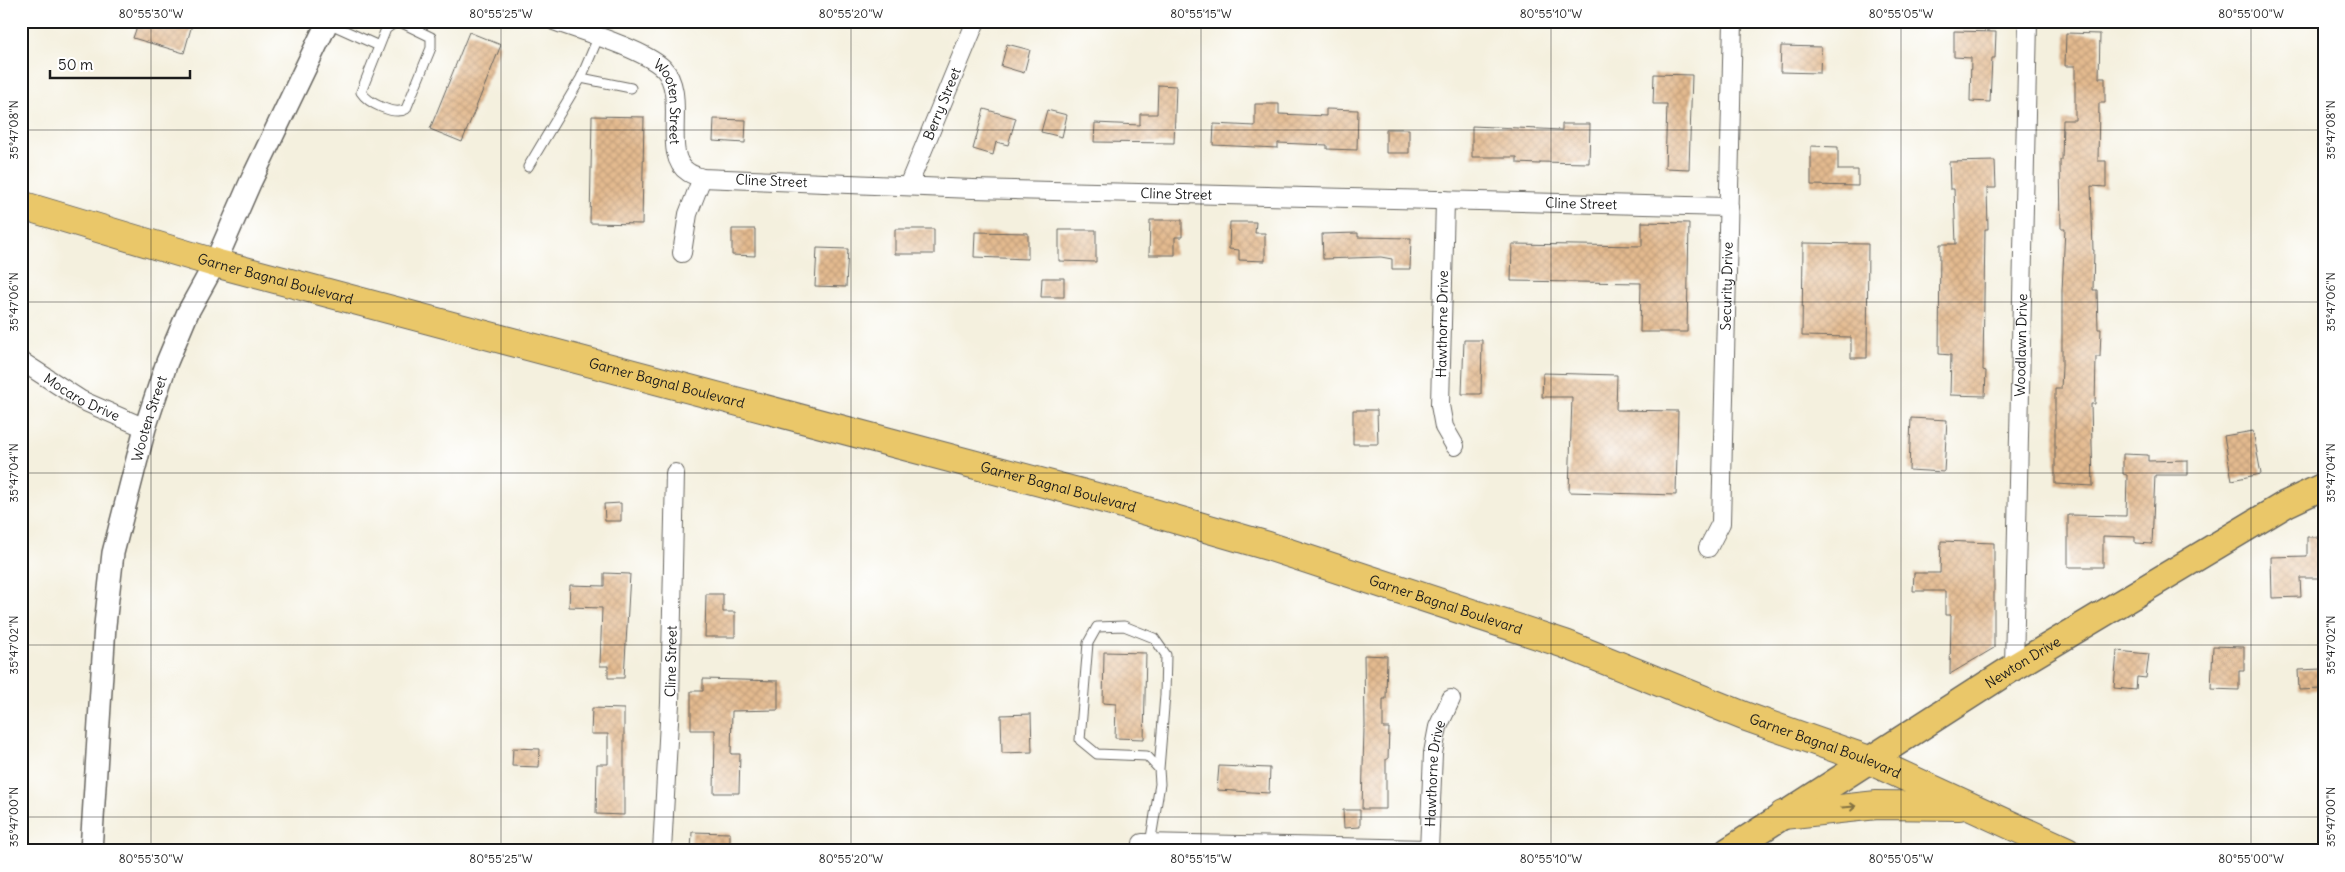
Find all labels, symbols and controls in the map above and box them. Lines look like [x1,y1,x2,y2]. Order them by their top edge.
text: 80°55'30"W [119,6,183,21]
text: 80°55'25"W [469,6,533,21]
text: 80°55'20"W [819,6,883,21]
text: 80°55'15"W [1170,6,1232,21]
text: 80°55'10"W [1520,6,1582,21]
text: 80°55'05"W [1869,6,1933,21]
text: 80°55'00"W [2218,6,2284,21]
scale bar [50,48,190,80]
text: 50 m [58,55,93,74]
street label: Wooten Street [650,55,684,145]
street label: Berry Street [919,65,965,143]
text: 35°47'08"N [6,100,21,160]
text: 35°47'08"N [2323,100,2338,160]
street label: Cline Street [735,170,808,191]
street label: Cline Street [1140,184,1213,204]
street label: Cline Street [1545,194,1618,213]
street label: Security Drive [1717,242,1737,331]
street label: Garner Bagnal Boulevard [195,249,355,308]
street label: Hawthorne Drive [1432,270,1452,378]
text: 35°47'06"N [6,272,21,332]
text: 35°47'06"N [2323,272,2338,332]
street label: Woodlawn Drive [2011,293,2031,397]
street label: Garner Bagnal Boulevard [587,354,747,412]
street label: Mocaro Drive [40,369,123,425]
street label: Wooten Street [128,373,171,463]
text: 35°47'04"N [6,443,21,503]
text: 35°47'04"N [2323,443,2338,503]
street label: Garner Bagnal Boulevard [978,458,1138,516]
street label: Garner Bagnal Boulevard [1367,571,1525,638]
text: 35°47'02"N [6,615,21,675]
text: 35°47'02"N [2323,615,2338,675]
street label: Cline Street [661,625,681,697]
street label: Newton Drive [1982,632,2064,692]
street label: Garner Bagnal Boulevard [1747,710,1904,782]
street label: Hawthorne Drive [1421,717,1449,827]
text: 35°47'00"N [6,787,21,847]
text: 35°47'00"N [2323,787,2338,847]
one-way arrow [1841,803,1857,812]
text: 80°55'30"W [119,851,183,866]
text: 80°55'25"W [469,851,533,866]
text: 80°55'20"W [819,851,883,866]
text: 80°55'15"W [1170,851,1232,866]
text: 80°55'10"W [1520,851,1582,866]
text: 80°55'05"W [1869,851,1933,866]
text: 80°55'00"W [2218,851,2284,866]

